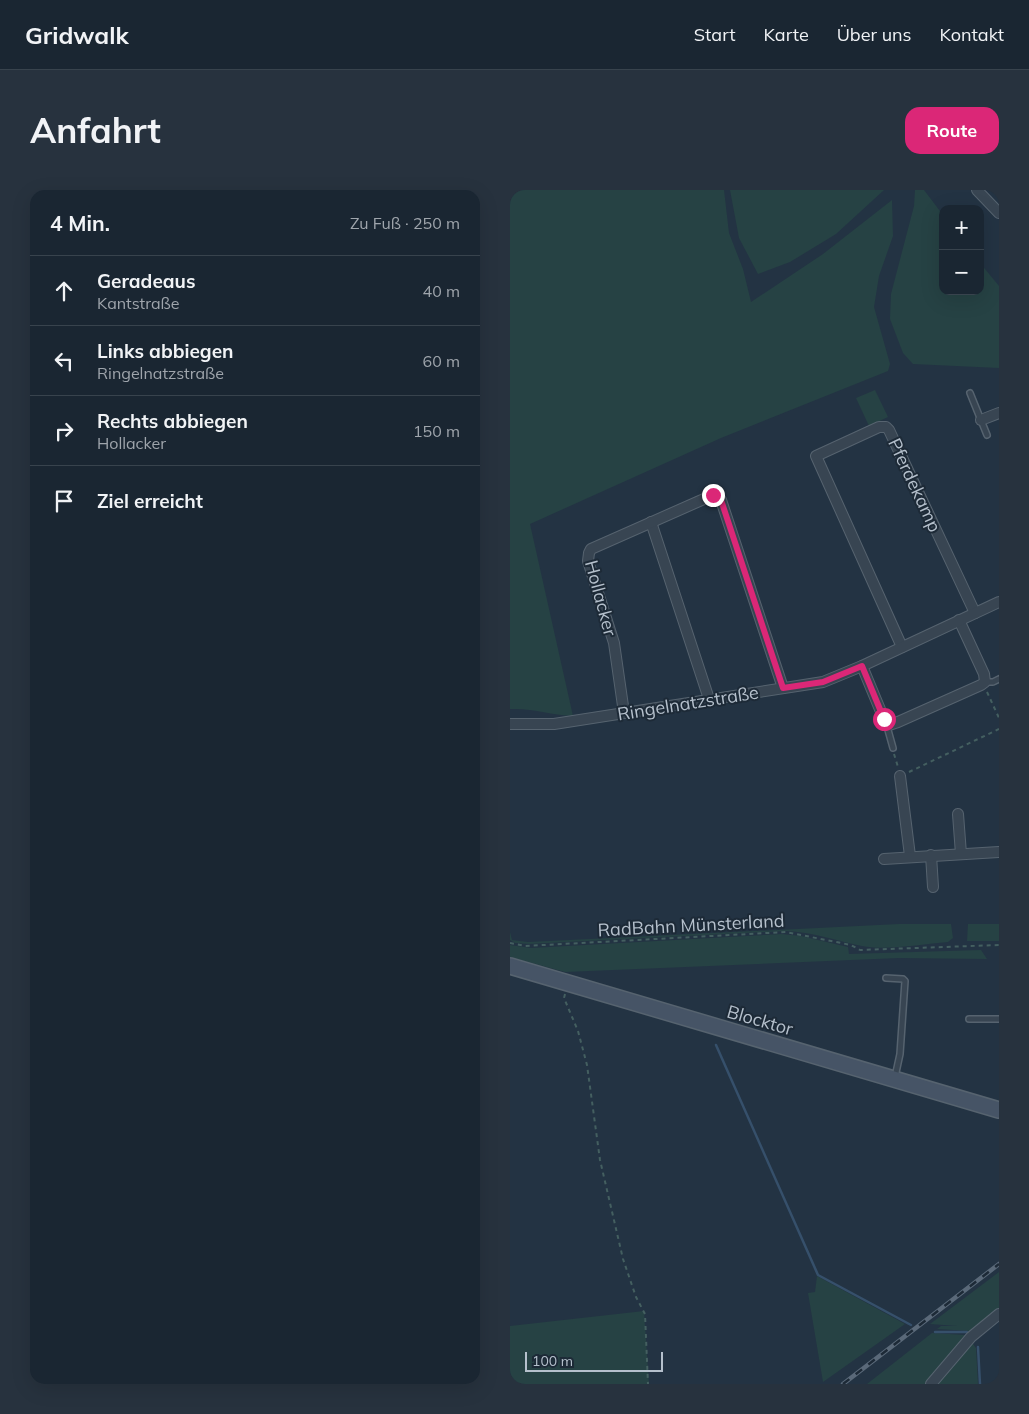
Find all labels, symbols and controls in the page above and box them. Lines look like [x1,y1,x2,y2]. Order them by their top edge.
text: Gridwalk [25,20,129,50]
text: Start [694,23,735,46]
text: Karte [763,23,809,46]
text: Über uns [837,23,912,46]
text: Kontakt [940,23,1004,46]
button: Route [905,107,999,154]
text: Anfahrt [30,108,161,152]
map controls [939,205,984,295]
button: + [939,205,984,250]
text: 4 Min. [50,210,110,236]
text: Zu Fuß · 250 m [350,213,460,233]
button: − [939,250,984,295]
text: Geradeaus [97,269,195,293]
icon: ahead [50,277,78,305]
text: 40 m [423,281,460,301]
text: Kantstraße [97,293,179,313]
text: Links abbiegen [97,339,234,363]
icon: left [50,347,78,375]
text: 60 m [423,351,460,371]
text: Ringelnatzstraße [97,363,224,383]
text: Rechts abbiegen [97,409,248,433]
icon: right [50,417,78,445]
text: 150 m [413,421,460,441]
text: Hollacker [97,433,166,453]
street label: Pferdekamp [883,434,947,536]
route end [702,484,725,507]
icon: arrive [50,487,78,515]
text: Ziel erreicht [97,489,203,513]
street label: Hollacker [580,557,622,639]
street label: Ringelnatzstraße [616,680,760,726]
route start [873,708,896,731]
street label: RadBahn Münsterland [597,909,785,941]
street label: Blocktor [724,1000,796,1041]
scale bar [525,1349,662,1372]
text: 100 m [532,1352,573,1370]

